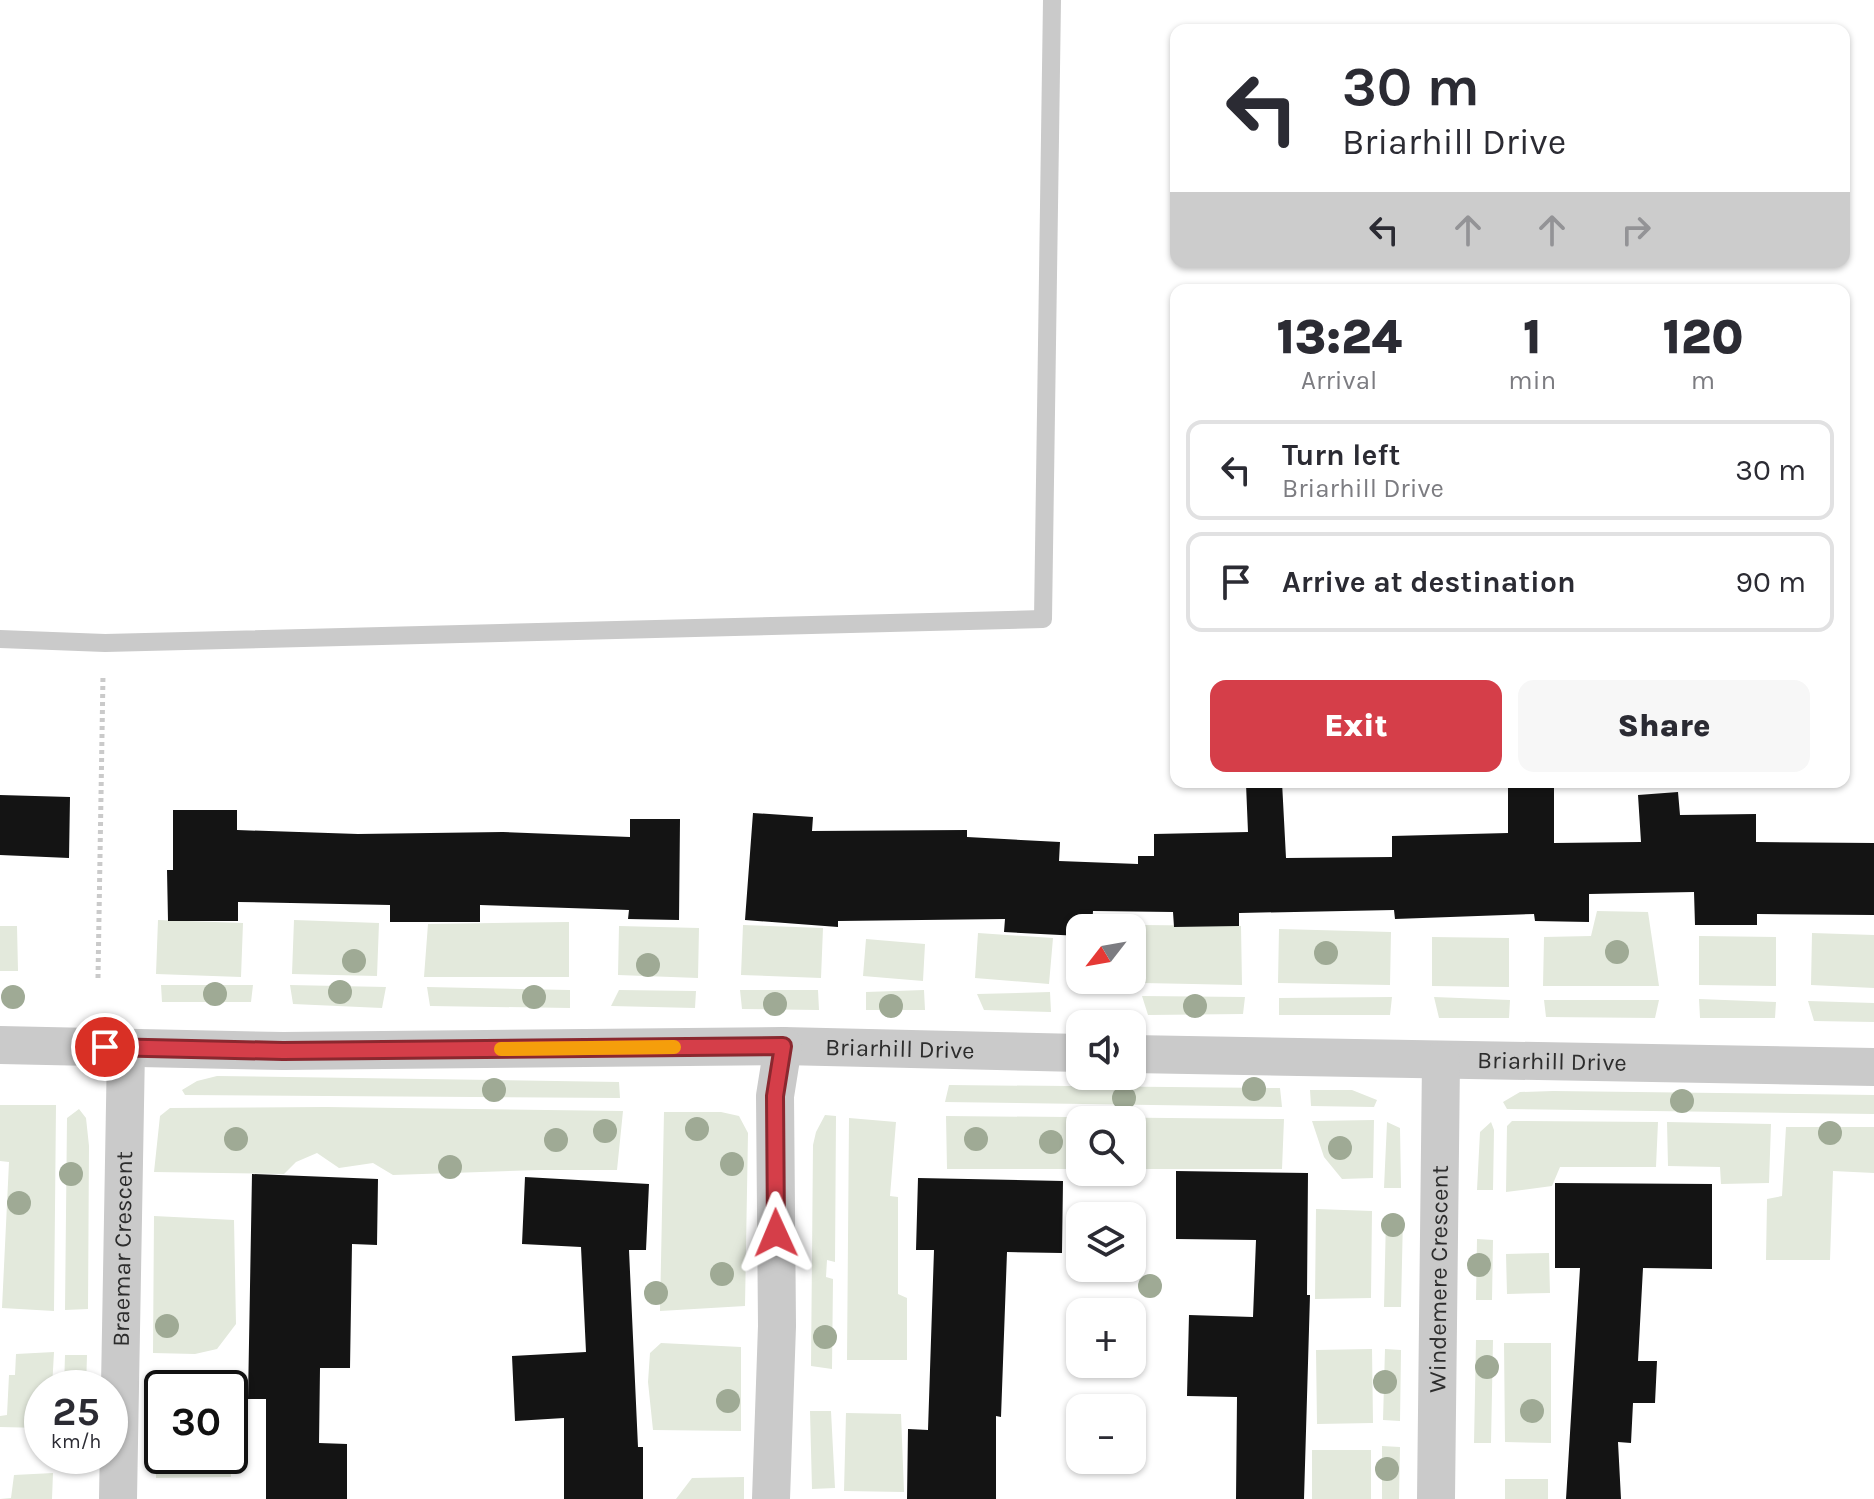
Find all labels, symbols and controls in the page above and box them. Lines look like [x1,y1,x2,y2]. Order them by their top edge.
text: 30 m [1342,54,1480,119]
icon: left [1210,56,1314,160]
text: Briarhill Drive [1342,121,1566,163]
icon: left [1362,208,1406,252]
icon: ahead [1446,208,1490,252]
icon: ahead [1530,208,1574,252]
icon: right [1614,208,1658,252]
text: 13:24 [1276,309,1402,365]
text: 1 [1523,309,1541,365]
text: 120 [1662,309,1744,365]
text: Arrival [1301,365,1377,396]
text: min [1508,365,1556,396]
text: m [1691,365,1715,396]
text: Turn left [1282,437,1400,473]
icon: left [1214,448,1258,492]
text: 30 m [1735,452,1806,488]
text: Briarhill Drive [1282,473,1444,504]
icon: arrive [1214,560,1258,604]
text: Arrive at destination [1282,564,1576,600]
text: 90 m [1736,564,1806,600]
button: Exit [1210,680,1502,772]
button: Share [1518,680,1810,772]
north arrow [1066,914,1146,994]
map controls [1066,914,1146,1474]
button: sound [1066,1010,1146,1090]
pin [71,1013,139,1081]
icon: arrive [83,1025,127,1069]
street label: Briarhill Drive [825,1033,975,1065]
street label: Briarhill Drive [1477,1046,1627,1077]
button: search [1066,1106,1146,1186]
street label: Braemar Crescent [107,1151,138,1347]
street label: Windemere Crescent [1423,1165,1454,1393]
position arrow [734,1191,818,1275]
button: layers [1066,1202,1146,1282]
button: + [1066,1298,1146,1378]
speed limit sign: 30 [144,1370,248,1474]
text: 25 [52,1388,100,1435]
button: − [1066,1394,1146,1474]
text: km/h [51,1430,101,1453]

